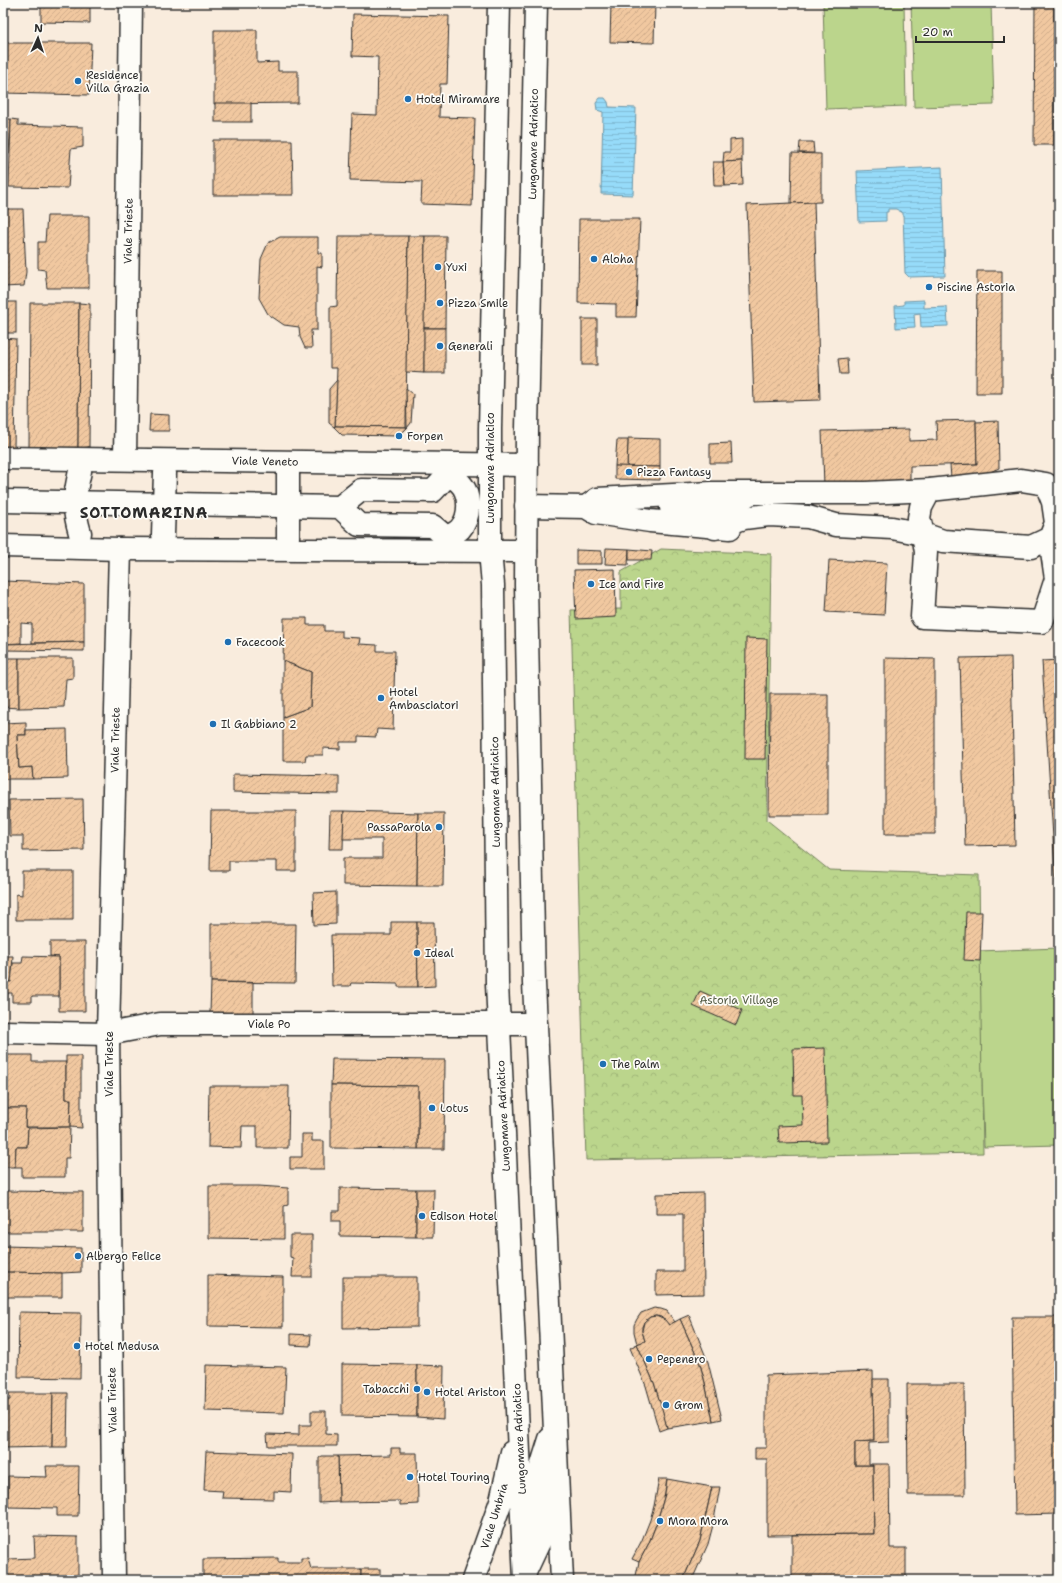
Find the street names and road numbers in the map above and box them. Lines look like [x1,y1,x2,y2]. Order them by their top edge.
street label: Lungomare Adriatico [525,88,542,200]
street label: Viale Trieste [120,198,137,264]
street label: Lungomare Adriatico [483,412,498,524]
street label: Viale Veneto [231,453,299,470]
street label: Viale Trieste [107,707,124,773]
street label: Lungomare Adriatico [487,736,504,848]
street label: Viale Po [247,1017,291,1032]
street label: Viale Trieste [102,1031,117,1097]
street label: Lungomare Adriatico [493,1060,514,1172]
street label: Viale Trieste [104,1367,121,1433]
street label: Lungomare Adriatico [509,1383,530,1495]
street label: Viale Umbria [477,1481,512,1551]

